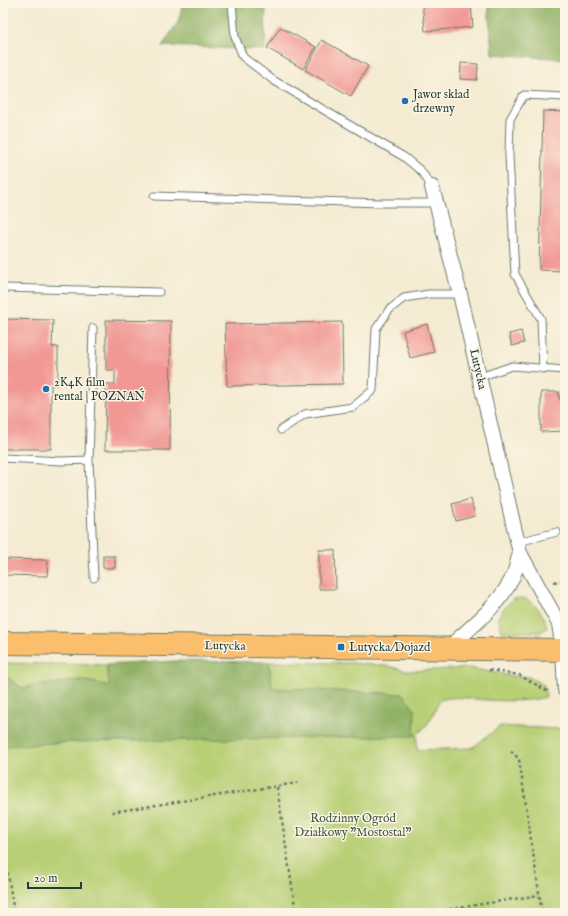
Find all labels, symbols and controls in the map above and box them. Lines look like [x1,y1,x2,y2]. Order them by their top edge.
place label: Jawor skład drzewny [411,87,470,116]
marker: Jawor skład drzewny [400,96,410,106]
street label: Lutycka [466,347,490,392]
place label: 2K4K film rental | POZNAŃ [54,375,146,404]
marker: 2K4K film rental | POZNAŃ [41,384,51,394]
street label: Lutycka [204,638,247,654]
place label: Lutycka/Dojazd [349,640,431,655]
marker: Lutycka/Dojazd [336,642,346,652]
park label: Rodzinny Ogród Działkowy "Mostostal" [294,811,412,840]
scale bar [28,864,81,890]
text: 20 m [34,871,57,886]

